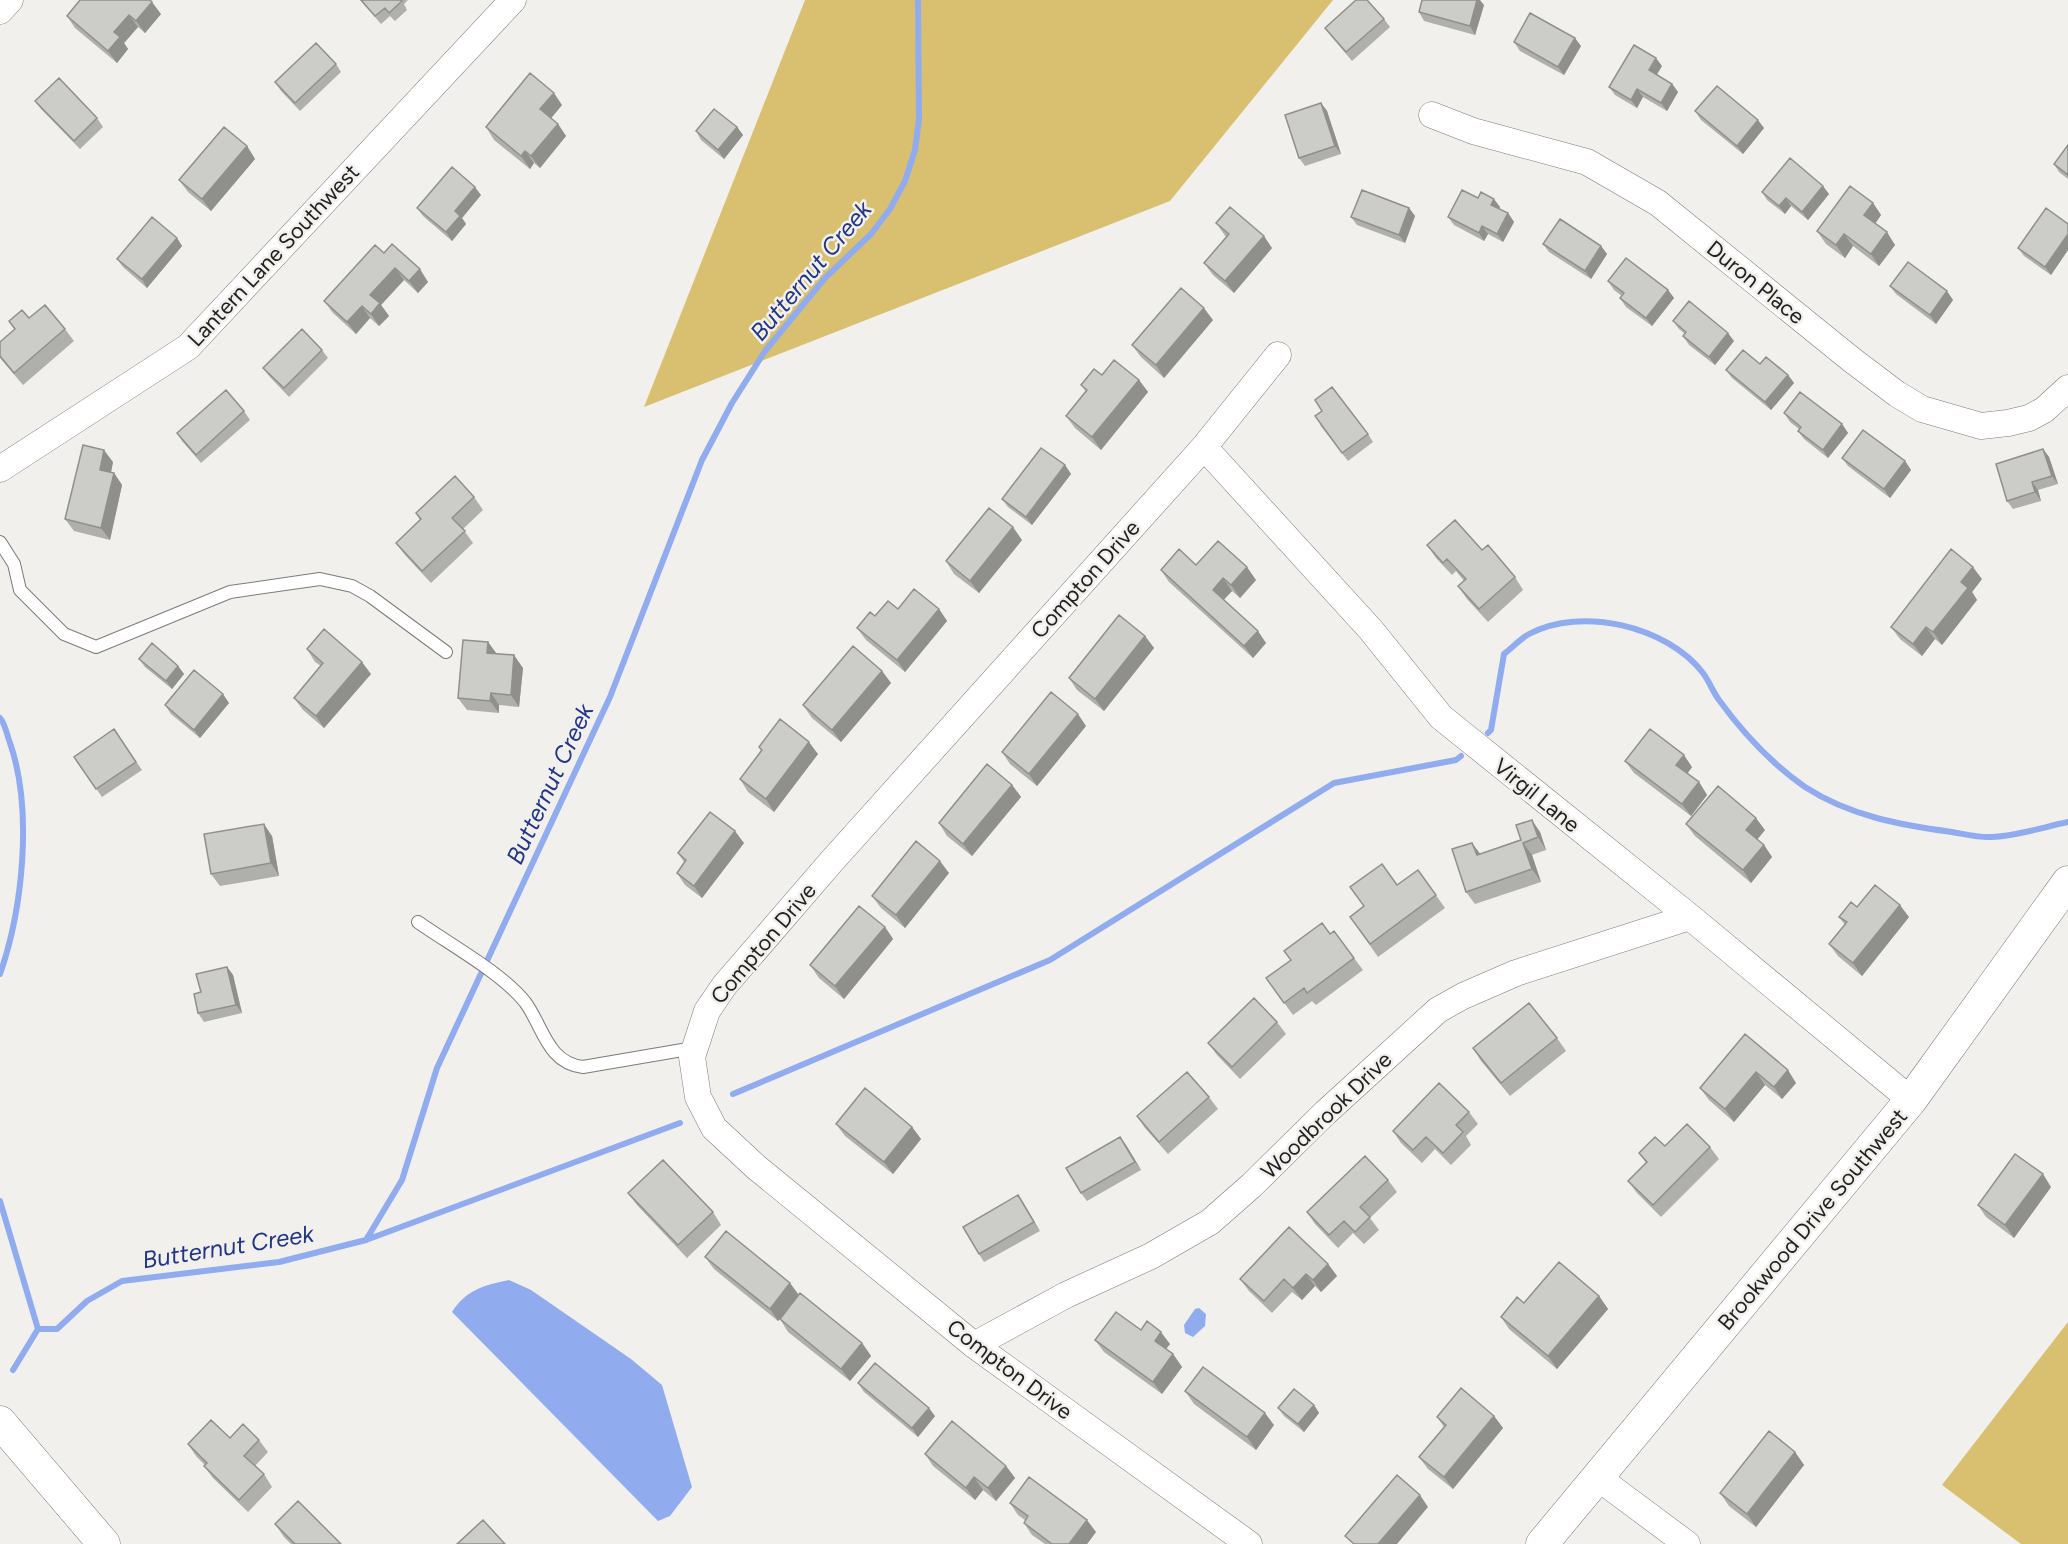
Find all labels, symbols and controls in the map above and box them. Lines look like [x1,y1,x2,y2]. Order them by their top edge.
street label: Lantern Lane Southwest [182,159,365,352]
water label: Butternut Creek [744,194,878,346]
street label: Duron Place [1701,235,1810,330]
street label: Compton Drive [1025,515,1146,644]
water label: Butternut Creek [500,698,600,868]
street label: Virgil Lane [1488,752,1585,838]
street label: Compton Drive [705,877,822,1009]
street label: Woodbrook Drive [1255,1046,1397,1185]
street label: Brookwood Drive Southwest [1712,1103,1913,1336]
water label: Butternut Creek [140,1218,317,1274]
street label: Compton Drive [942,1313,1078,1425]

